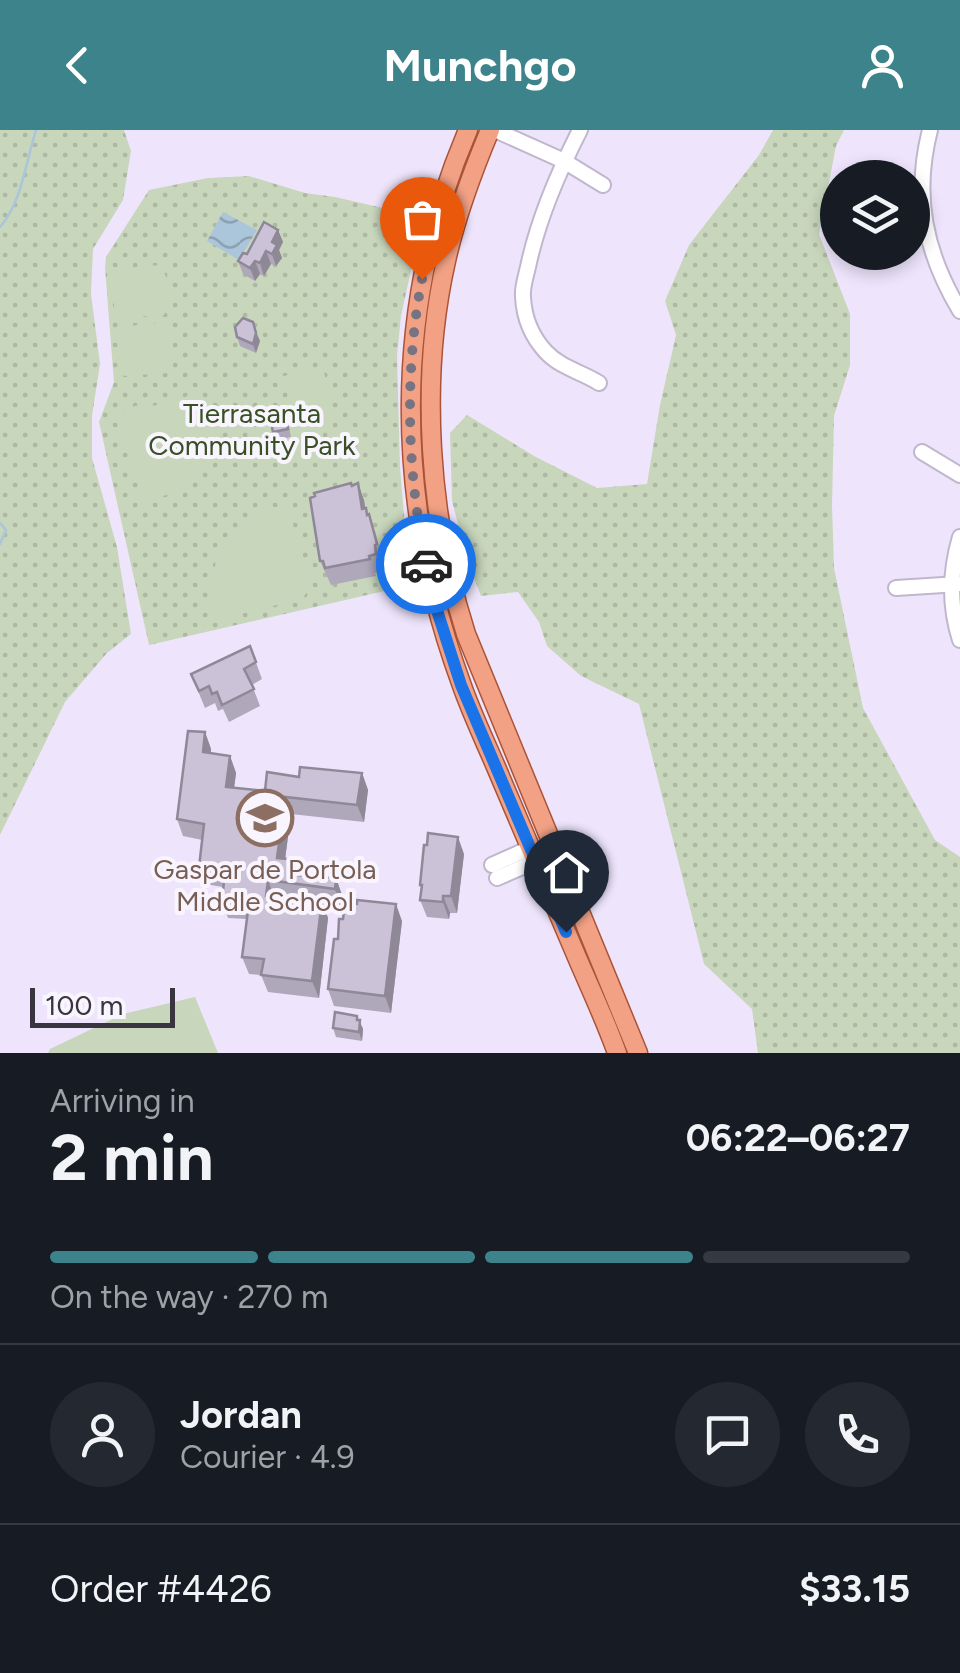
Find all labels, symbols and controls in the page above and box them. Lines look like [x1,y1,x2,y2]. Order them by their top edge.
icon: back [50,38,105,93]
text: Munchgo [383,38,577,92]
icon: person [855,38,910,93]
map controls [820,160,930,270]
button: layers [820,160,930,270]
pin [380,177,465,280]
icon: bag [395,192,450,247]
park label: Tierrasanta Community Park [148,396,356,462]
courier [376,514,476,614]
icon: car [399,537,454,592]
school or university icon: Gaspar de Portola Middle School [235,788,295,848]
pin [524,830,609,933]
icon: home [539,845,594,900]
place label: Gaspar de Portola Middle School [153,852,377,918]
scale bar [30,983,175,1028]
text: 100 m [45,988,123,1022]
text: Arriving in [50,1082,195,1120]
text: 06:22–06:27 [686,1115,910,1161]
text: 2 min [50,1118,214,1196]
text: On the way · 270 m [50,1278,328,1316]
button: person [50,1382,155,1487]
button: chat [675,1382,780,1487]
button: phone [805,1382,910,1487]
text: Jordan [180,1392,302,1438]
text: Courier · 4.9 [180,1438,355,1476]
text: Order #4426 [50,1566,271,1612]
text: $33.15 [799,1566,910,1612]

